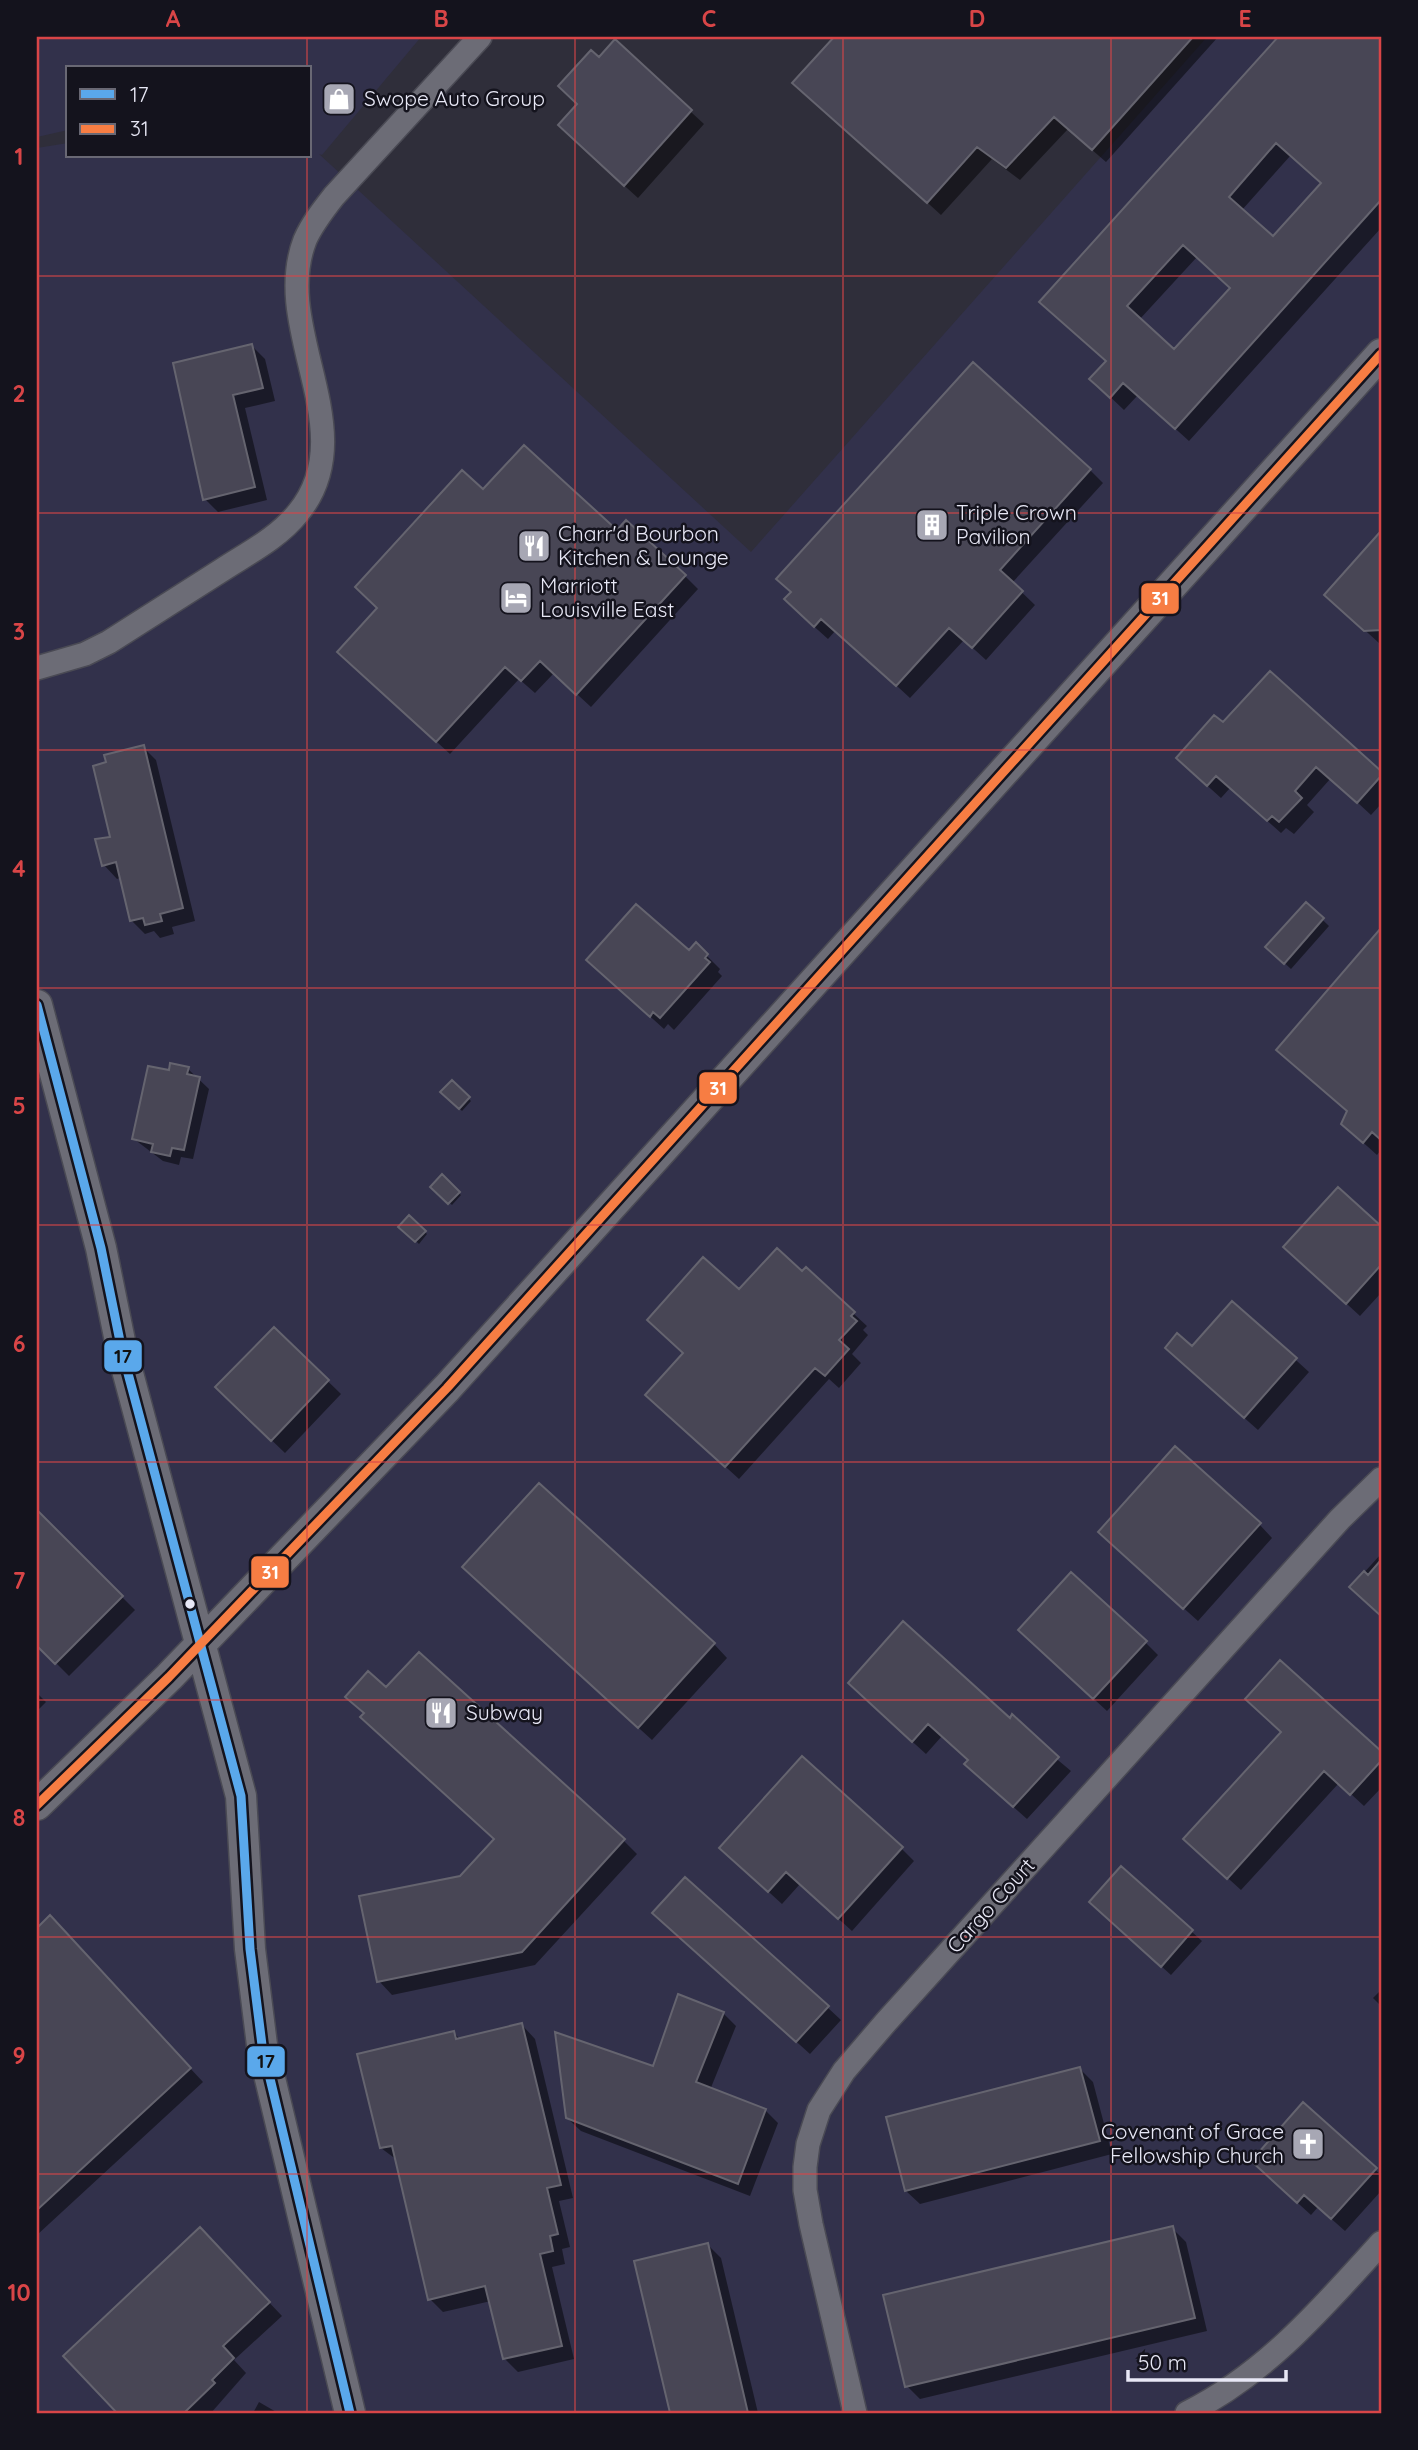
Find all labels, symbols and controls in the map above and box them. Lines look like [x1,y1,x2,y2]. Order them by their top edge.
text: A [166,4,181,33]
text: B [433,4,449,33]
text: C [702,4,716,33]
text: D [969,4,985,33]
text: E [1238,4,1252,33]
legend [66,66,312,158]
shop icon: Swope Auto Group [320,80,358,118]
text: 17 [130,81,149,107]
place label: Swope Auto Group [364,85,545,111]
text: 31 [130,115,149,141]
text: 1 [15,142,23,171]
text: 2 [12,379,26,408]
place label: Triple Crown Pavilion [956,499,1077,549]
building icon: Triple Crown Pavilion [913,506,951,544]
place label: Charr'd Bourbon Kitchen & Lounge [558,520,729,570]
restaurant icon: Charr'd Bourbon Kitchen & Lounge [515,527,553,565]
place label: Marriott Louisville East [540,572,674,622]
hotel icon: Marriott Louisville East [497,579,535,617]
line badge: 31 [1140,582,1180,615]
text: 31 [1151,586,1169,610]
text: 3 [13,617,25,646]
text: 4 [12,854,26,883]
line badge: 31 [698,1071,738,1105]
text: 31 [709,1076,727,1100]
text: 5 [12,1091,26,1120]
text: 6 [13,1329,25,1358]
line badge: 17 [103,1339,143,1373]
text: 17 [114,1344,132,1368]
line badge: 31 [250,1555,290,1589]
text: 31 [261,1560,279,1584]
text: 7 [13,1566,26,1595]
unlabelled marker [183,1597,197,1611]
restaurant icon: Subway [422,1694,460,1732]
place label: Subway [466,1699,543,1725]
text: 8 [13,1803,25,1832]
street label: Cargo Court [941,1852,1040,1958]
text: 9 [12,2041,26,2070]
line badge: 17 [246,2045,286,2078]
text: 17 [257,2049,275,2073]
place label: Covenant of Grace Fellowship Church [1101,2118,1284,2168]
church icon: Covenant of Grace Fellowship Church [1289,2125,1327,2163]
text: 10 [7,2278,31,2307]
scale bar [1128,2338,1285,2382]
text: 50 m [1138,2349,1187,2375]

